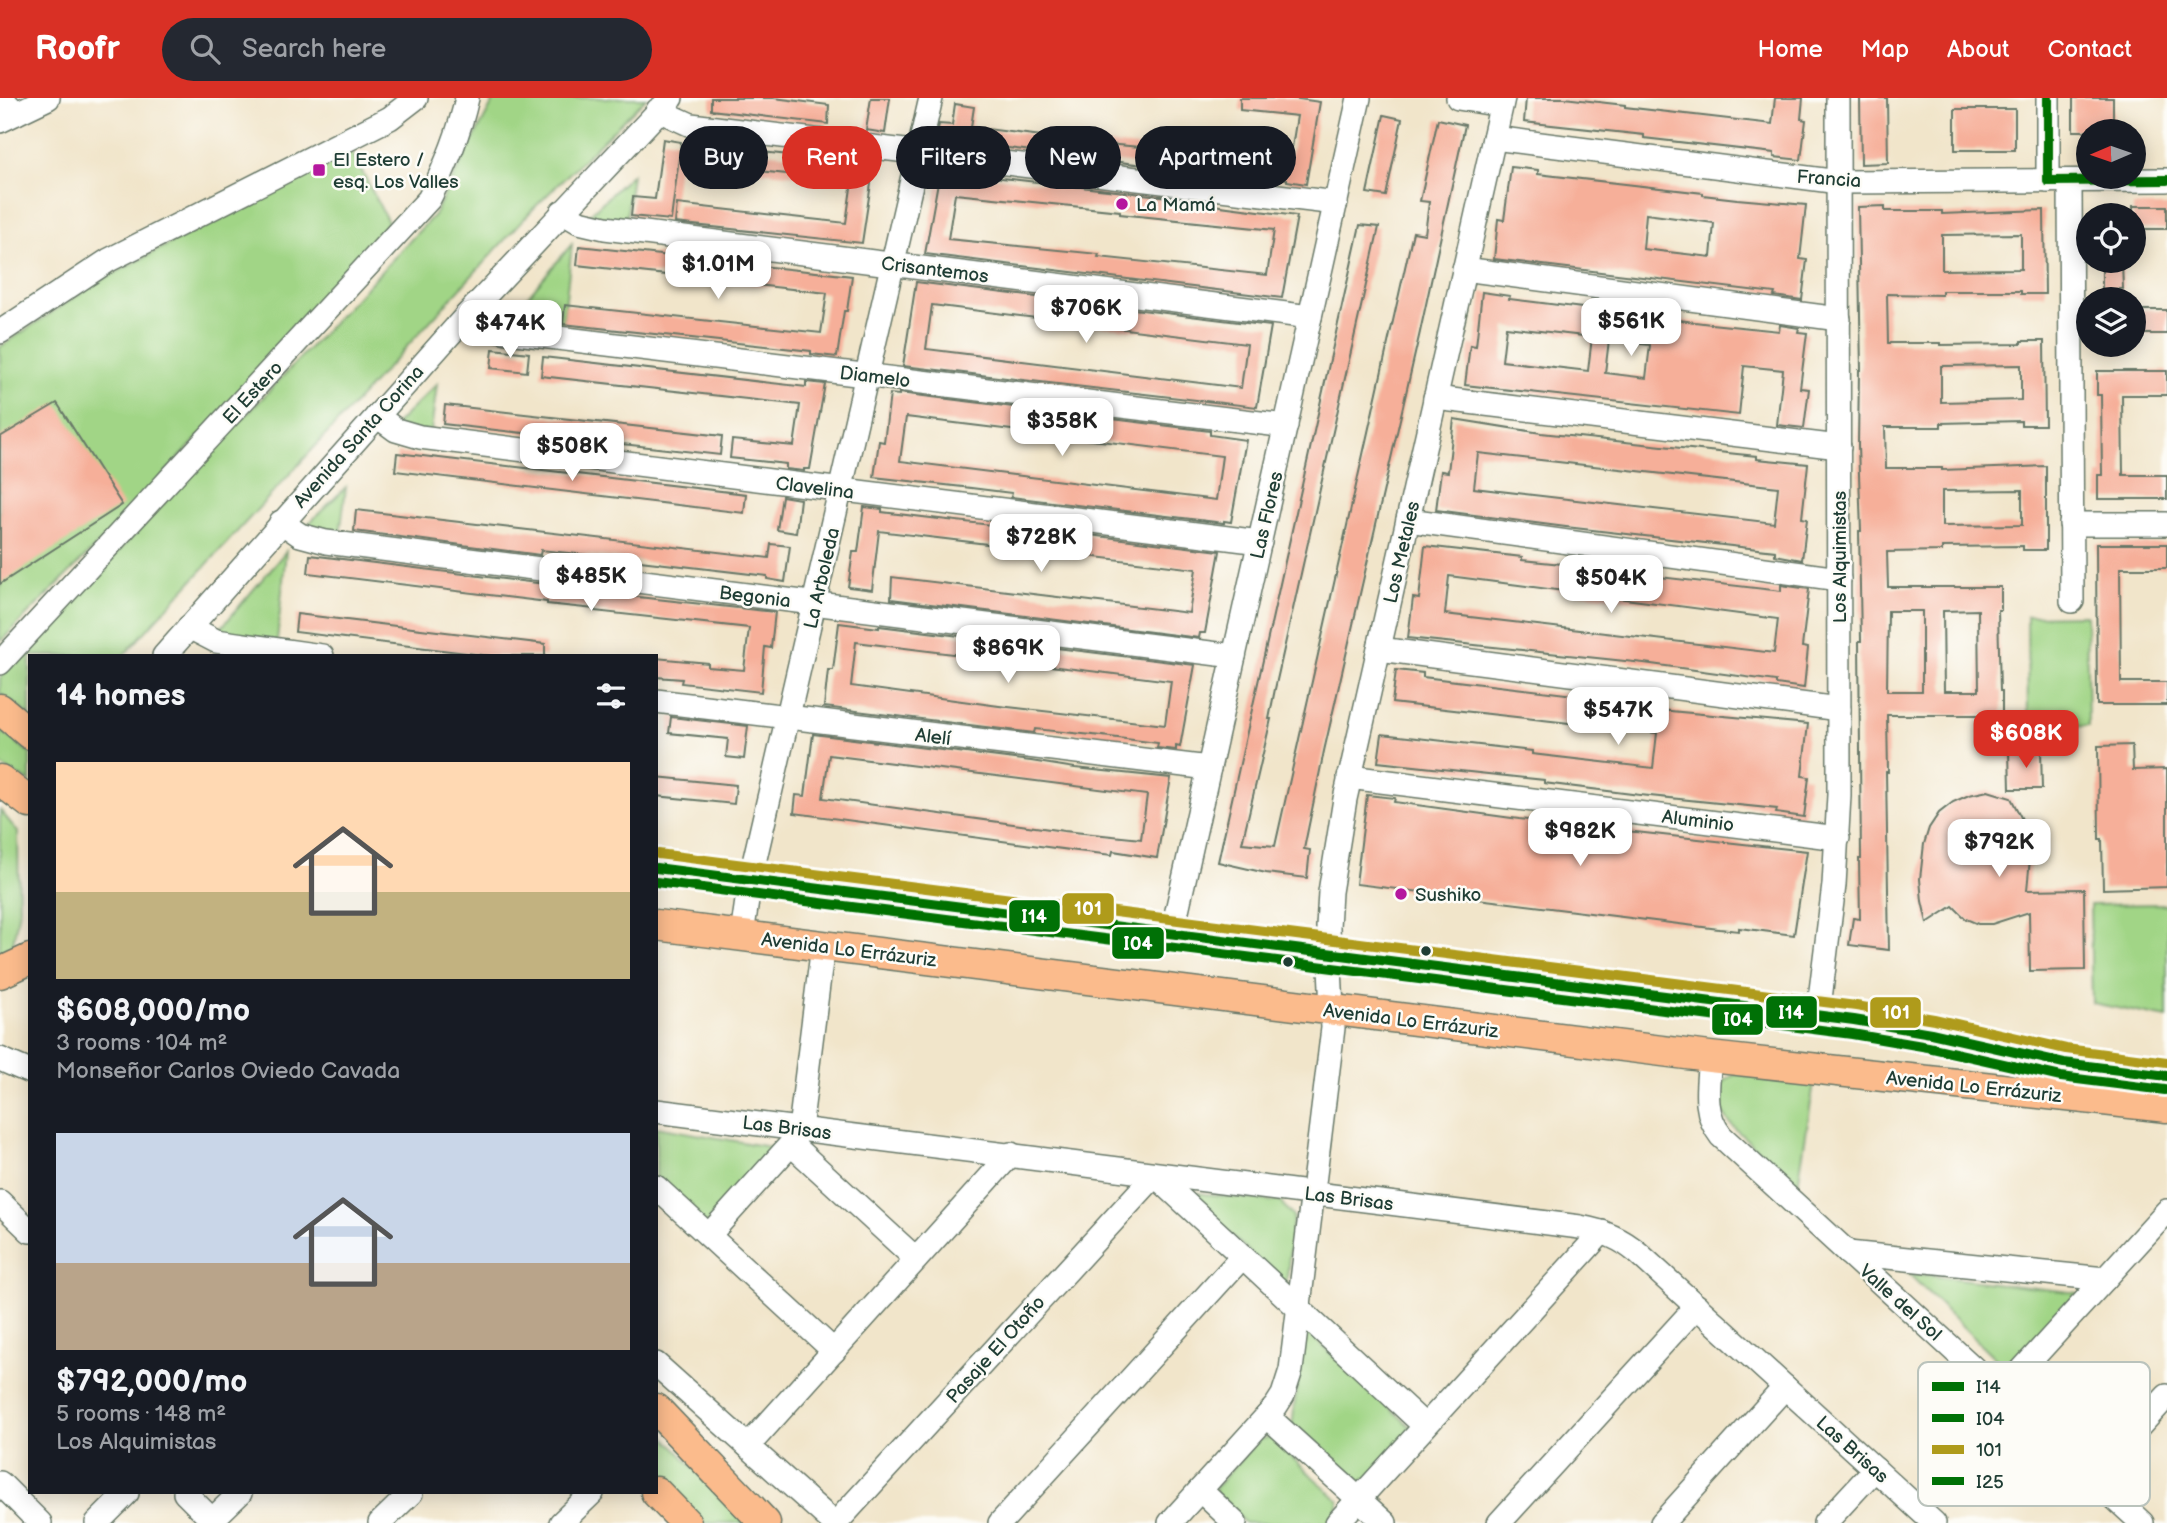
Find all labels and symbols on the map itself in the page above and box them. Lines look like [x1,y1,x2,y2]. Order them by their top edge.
north arrow [2076,119,2146,189]
place label: El Estero / esq. Los Valles [333,149,459,194]
marker: El Estero / esq. Los Valles [311,162,327,178]
street label: Francia [1796,166,1862,193]
place label: La Mamá [1136,194,1216,217]
marker: La Mamá [1114,196,1130,212]
pin: $1.01M [661,242,775,301]
street label: Crisantemos [880,252,990,288]
pin: $706K [1037,286,1135,345]
pin: $561K [1582,299,1680,358]
pin: $474K [461,300,559,360]
street label: El Estero [218,357,288,429]
street label: Avenida Santa Corina [289,361,429,513]
street label: Diamelo [838,362,911,393]
pin: $358K [1013,398,1111,458]
pin: $508K [523,424,621,483]
street label: Las Flores [1246,469,1289,561]
street label: Clavelina [774,472,855,505]
street label: Los Alquimistas [1829,491,1852,623]
street label: Los Metales [1380,499,1425,606]
pin: $728K [992,514,1090,574]
street label: La Arboleda [800,525,845,631]
pin: $485K [542,554,640,613]
pin: $504K [1562,556,1660,615]
street label: Begonia [718,582,792,613]
pin: $869K [959,626,1057,685]
pin: $547K [1569,688,1667,747]
pin: $608K [1977,710,2075,770]
street label: Alelí [914,724,952,751]
street label: Aluminio [1660,806,1735,837]
pin: $982K [1531,808,1629,868]
pin: $792K [1950,820,2048,879]
place label: Sushiko [1415,884,1481,907]
marker: Sushiko [1393,886,1409,902]
line badge: 101 [1061,892,1115,925]
text: 101 [1074,898,1102,921]
line badge: I14 [1008,899,1061,933]
text: I14 [1021,906,1047,929]
line badge: I04 [1111,926,1165,960]
street label: Avenida Lo Errázuriz [760,928,939,973]
text: I04 [1123,933,1153,956]
unlabelled marker [1419,944,1433,958]
unlabelled marker [1281,955,1295,969]
line badge: I14 [1765,995,1818,1029]
line badge: 101 [1869,996,1922,1029]
street label: Avenida Lo Errázuriz [1322,999,1501,1044]
text: I14 [1778,1002,1804,1025]
text: 101 [1882,1002,1910,1025]
line badge: I04 [1711,1003,1764,1036]
text: I04 [1723,1009,1753,1032]
street label: Avenida Lo Errázuriz [1885,1067,2064,1108]
street label: Las Brisas [741,1112,833,1145]
street label: Las Brisas [1303,1183,1395,1216]
street label: Valle del Sol [1854,1260,1946,1346]
street label: Pasaje El Otoño [942,1291,1050,1409]
legend [1918,1362,2150,1506]
text: I14 [1976,1376,2001,1399]
text: I04 [1976,1408,2005,1431]
street label: Las Brisas [1811,1412,1893,1489]
text: 101 [1976,1439,2002,1462]
text: I25 [1976,1471,2004,1494]

